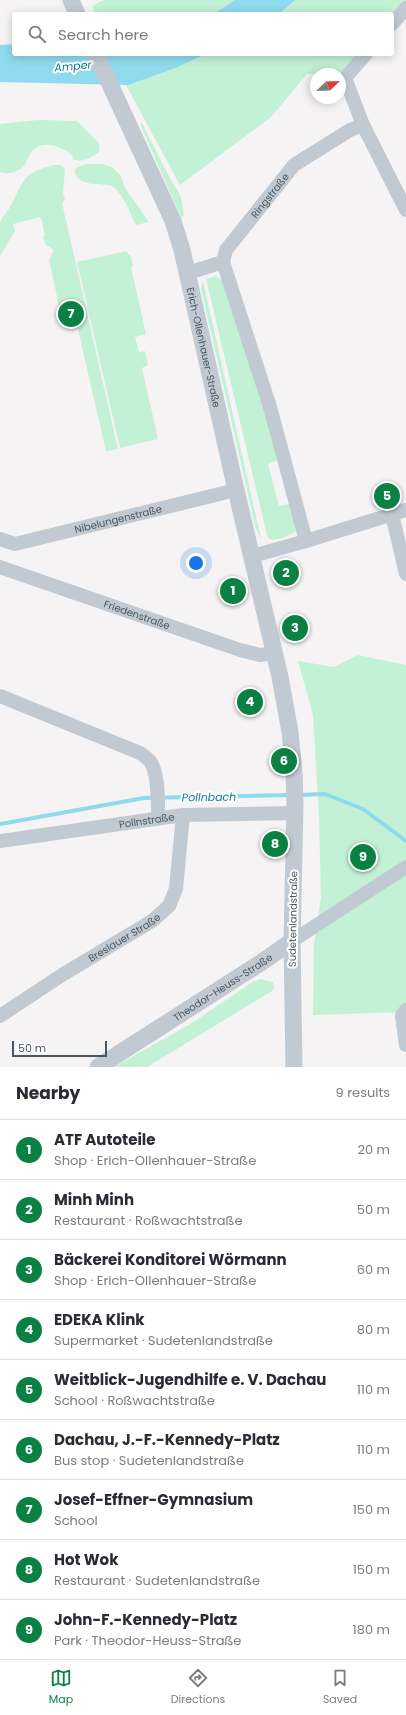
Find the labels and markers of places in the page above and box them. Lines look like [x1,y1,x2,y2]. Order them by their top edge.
pin: 7 [58,299,84,329]
pin: 5 [374,481,400,511]
pin: 2 [273,558,299,588]
pin: 1 [220,576,246,606]
pin: 3 [282,613,308,643]
pin: 4 [237,687,263,717]
pin: 6 [271,746,297,776]
pin: 8 [262,829,288,859]
pin: 9 [350,842,376,872]

